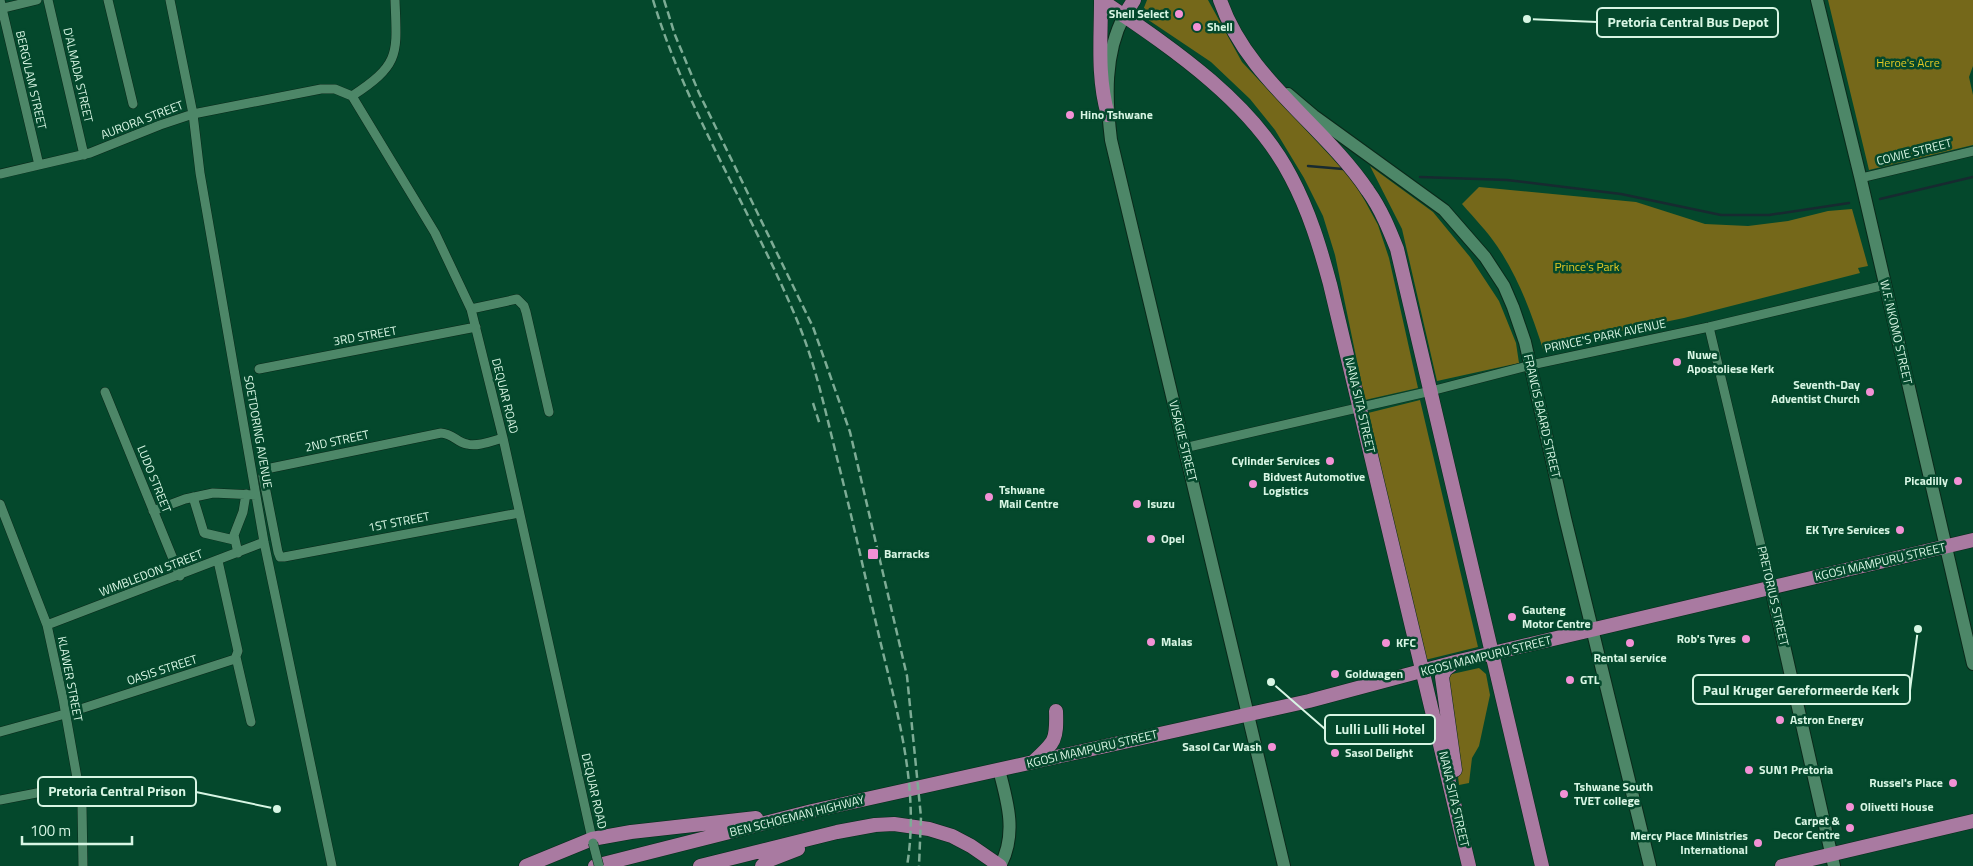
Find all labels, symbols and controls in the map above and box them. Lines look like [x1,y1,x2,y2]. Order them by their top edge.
place label: Shell Select [1109,4,1170,23]
marker: Shell Select [1173,8,1185,20]
callout: Pretoria Central Bus Depot [1597,8,1778,37]
text: Pretoria Central Bus Depot [1607,11,1769,32]
place label: Shell [1207,17,1233,36]
marker: Shell [1191,21,1203,33]
street label: D'ALMADA STREET [58,25,99,125]
street label: BERGVLAM STREET [11,28,52,132]
park label: Heroe's Acre [1876,53,1940,72]
street label: AURORA STREET [98,95,186,144]
place label: Hino Tshwane [1080,105,1153,124]
marker: Hino Tshwane [1064,109,1076,121]
street label: COWIE STREET [1874,133,1954,170]
park label: Prince's Park [1554,257,1620,276]
street label: W.F. NKOMO STREET [1875,278,1918,387]
street label: PRINCE'S PARK AVENUE [1542,313,1668,358]
street label: 3RD STREET [332,320,399,350]
place label: Nuwe Apostoliese Kerk [1687,345,1775,378]
street label: FRANCIS BAARD STREET [1519,352,1566,480]
street label: NANA SITA STREET [1340,355,1381,455]
street label: DEQUAR ROAD [487,356,524,436]
marker: Nuwe Apostoliese Kerk [1671,356,1683,368]
street label: SOETDORING AVENUE [239,374,278,490]
place label: Seventh-Day Adventist Church [1771,375,1860,408]
marker: Seventh-Day Adventist Church [1864,386,1876,398]
street label: VISAGIE STREET [1164,398,1203,484]
street label: 2ND STREET [303,424,371,457]
street label: LUDO STREET [132,442,177,516]
place label: Cylinder Services [1231,451,1320,470]
marker: Cylinder Services [1324,455,1336,467]
place label: Bidvest Automotive Logistics [1263,467,1365,500]
place label: Picadilly [1904,471,1948,490]
marker: Picadilly [1952,475,1964,487]
marker: Bidvest Automotive Logistics [1247,478,1259,490]
place label: Tshwane Mail Centre [999,480,1059,513]
marker: Tshwane Mail Centre [983,491,995,503]
place label: Isuzu [1147,494,1175,513]
marker: Isuzu [1131,498,1143,510]
street label: 1ST STREET [367,506,432,537]
place label: EK Tyre Services [1805,520,1890,539]
marker: EK Tyre Services [1894,524,1906,536]
place label: Opel [1161,529,1185,548]
marker: Opel [1145,533,1157,545]
street label: KGOSI MAMPURU STREET [1813,537,1948,586]
street label: WIMBLEDON STREET [96,544,206,601]
place label: Barracks [884,544,930,563]
street label: PRETORIUS STREET [1753,544,1794,648]
marker: Barracks [866,547,880,561]
place label: Gauteng Motor Centre [1522,600,1591,633]
marker: Gauteng Motor Centre [1506,611,1518,623]
place label: Rob's Tyres [1677,629,1736,648]
street label: KGOSI MAMPURU STREET [1419,630,1554,681]
place label: Malas [1161,632,1193,651]
place label: KFC [1396,633,1416,652]
marker: Rob's Tyres [1740,633,1752,645]
street label: KLAWER STREET [53,635,88,724]
marker: Malas [1145,636,1157,648]
marker: KFC [1380,637,1392,649]
marker: Rental service [1624,637,1636,649]
place label: Rental service [1593,648,1667,667]
street label: OASIS STREET [124,649,200,690]
place label: Goldwagen [1345,664,1403,683]
marker: Goldwagen [1329,668,1341,680]
place label: GTL [1580,670,1600,689]
marker: GTL [1564,674,1576,686]
callout: Paul Kruger Gereformeerde Kerk [1693,675,1910,704]
text: Paul Kruger Gereformeerde Kerk [1703,679,1900,700]
place label: Astron Energy [1790,710,1864,729]
marker: Astron Energy [1774,714,1786,726]
callout: Lulli Lulli Hotel [1325,715,1435,744]
text: Lulli Lulli Hotel [1335,718,1425,739]
street label: KGOSI MAMPURU STREET [1025,724,1160,773]
place label: Sasol Car Wash [1182,737,1262,756]
marker: Sasol Car Wash [1266,741,1278,753]
place label: Sasol Delight [1345,743,1414,762]
marker: Sasol Delight [1329,747,1341,759]
street label: NANA SITA STREET [1434,749,1475,849]
street label: DEQUAR ROAD [577,751,612,831]
place label: SUN1 Pretoria [1759,760,1833,779]
marker: SUN1 Pretoria [1743,764,1755,776]
place label: Russel's Place [1869,773,1943,792]
callout: Pretoria Central Prison [38,777,196,806]
place label: Tshwane South TVET college [1574,777,1653,810]
marker: Russel's Place [1947,777,1959,789]
text: Pretoria Central Prison [48,780,186,801]
marker: Tshwane South TVET college [1558,788,1570,800]
street label: BEN SCHOEMAN HIGHWAY [727,789,867,841]
place label: Olivetti House [1860,797,1934,816]
marker: Olivetti House [1844,801,1856,813]
place label: Carpet & Decor Centre [1773,811,1841,844]
scale bar [22,814,132,846]
text: 100 m [30,819,71,842]
marker: Carpet & Decor Centre [1844,822,1856,834]
place label: Mercy Place Ministries International [1630,826,1748,859]
marker: Mercy Place Ministries International [1752,837,1764,849]

